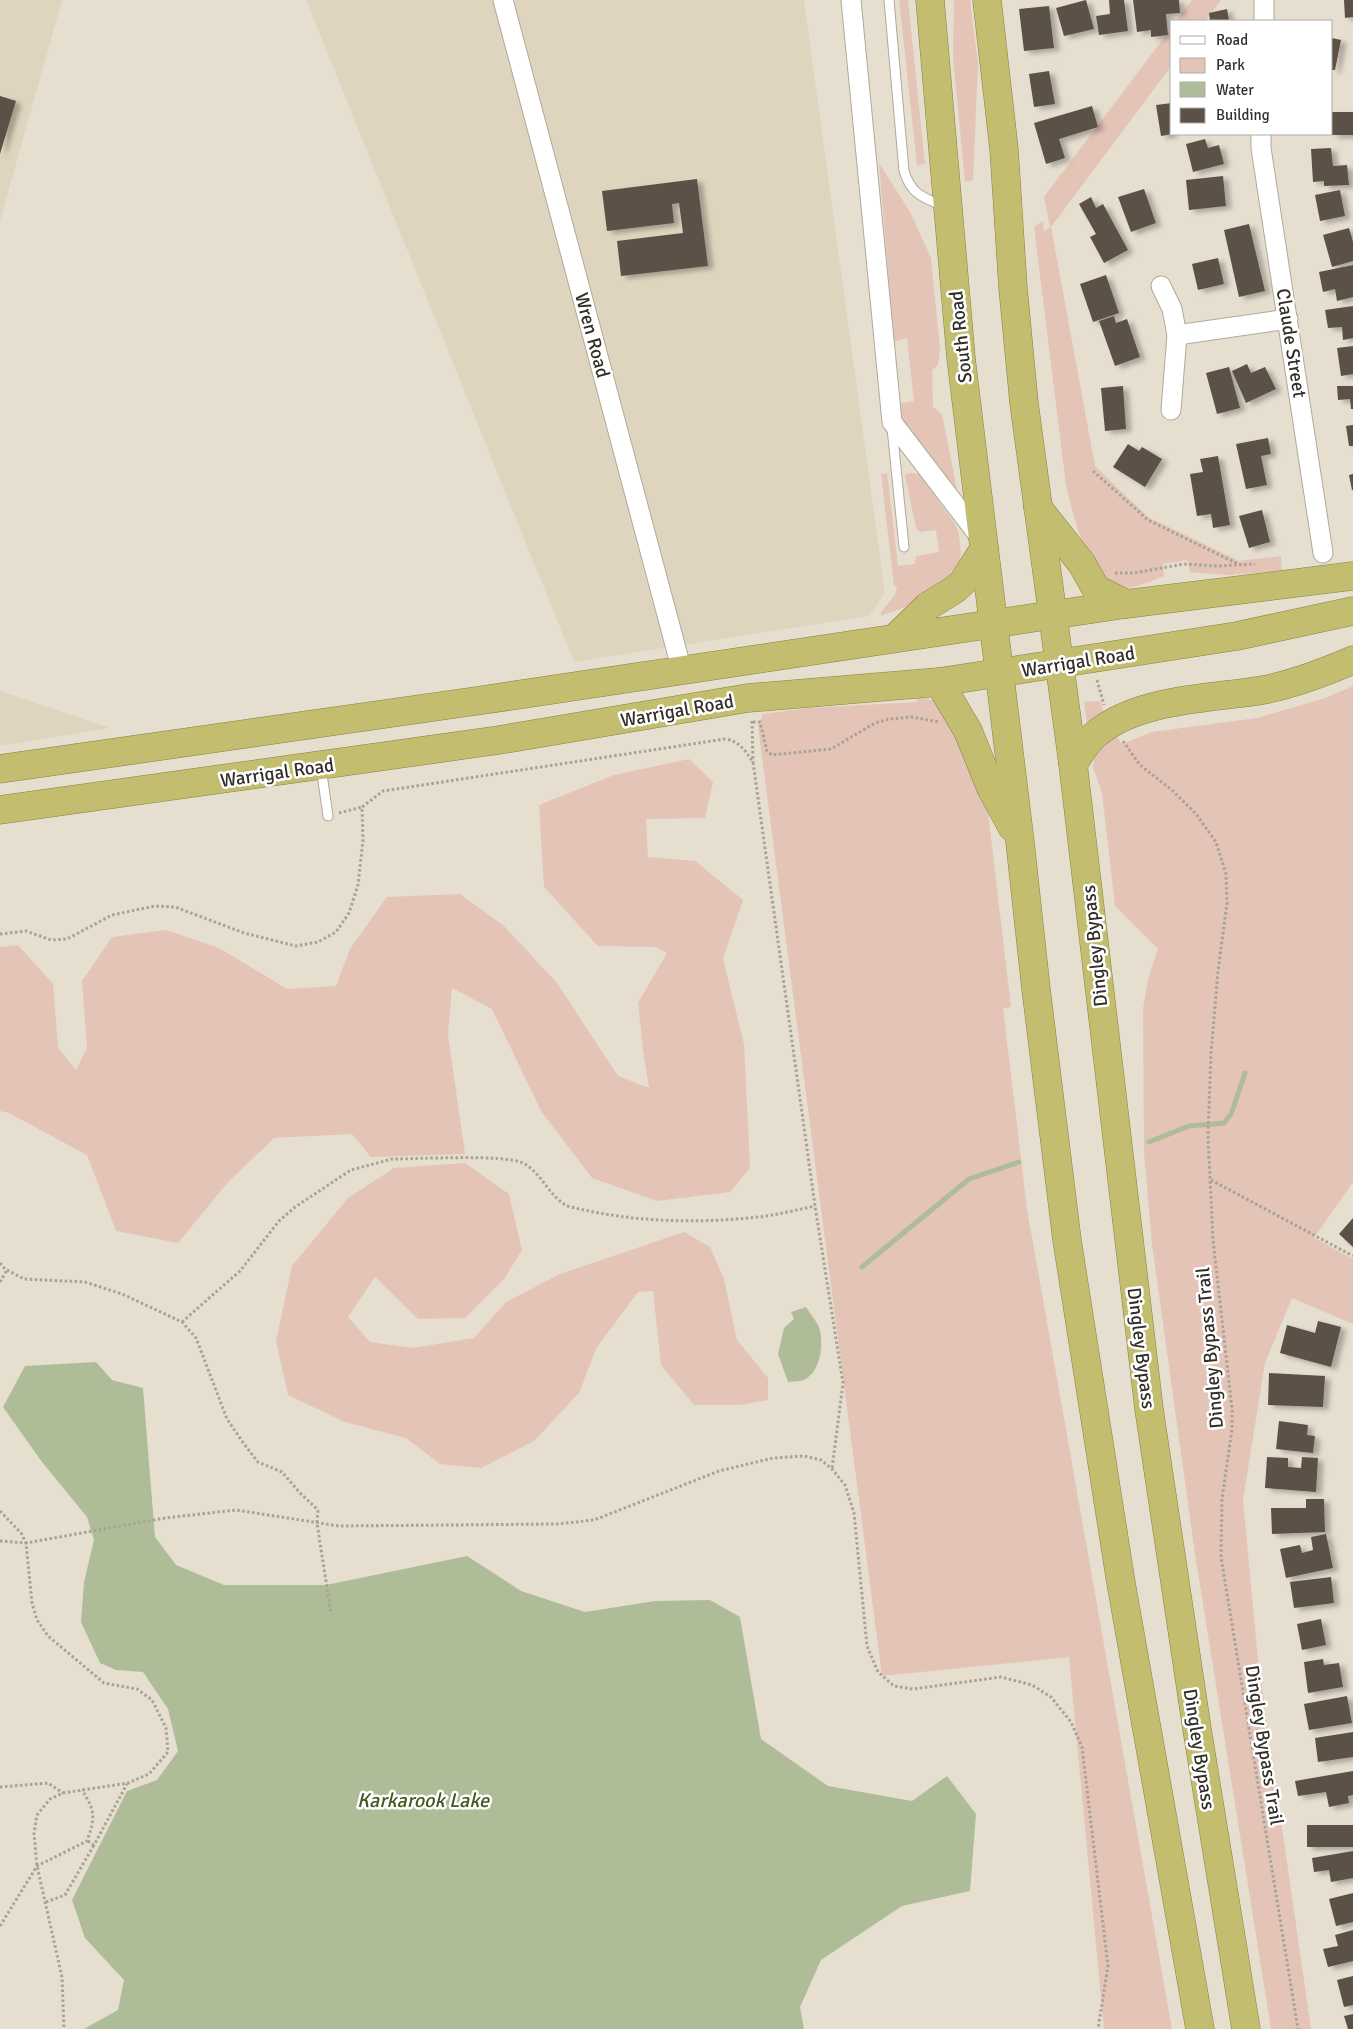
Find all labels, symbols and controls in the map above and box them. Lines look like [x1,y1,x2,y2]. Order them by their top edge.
legend [1170,20,1333,135]
text: Road [1216,31,1248,49]
text: Park [1216,56,1245,74]
text: Water [1216,81,1254,99]
text: Building [1216,106,1270,124]
street label: Claude Street [1271,287,1312,400]
street label: Wren Road [569,290,615,380]
street label: South Road [944,290,978,384]
street label: Warrigal Road [1020,641,1137,683]
street label: Warrigal Road [619,689,736,733]
street label: Warrigal Road [219,753,336,793]
street label: Dingley Bypass [1077,884,1113,1008]
street label: Dingley Bypass Trail [1191,1266,1229,1430]
street label: Dingley Bypass [1122,1286,1160,1410]
street label: Dingley Bypass Trail [1239,1663,1289,1827]
street label: Dingley Bypass [1178,1687,1220,1811]
water label: Karkarook Lake [357,1788,490,1813]

